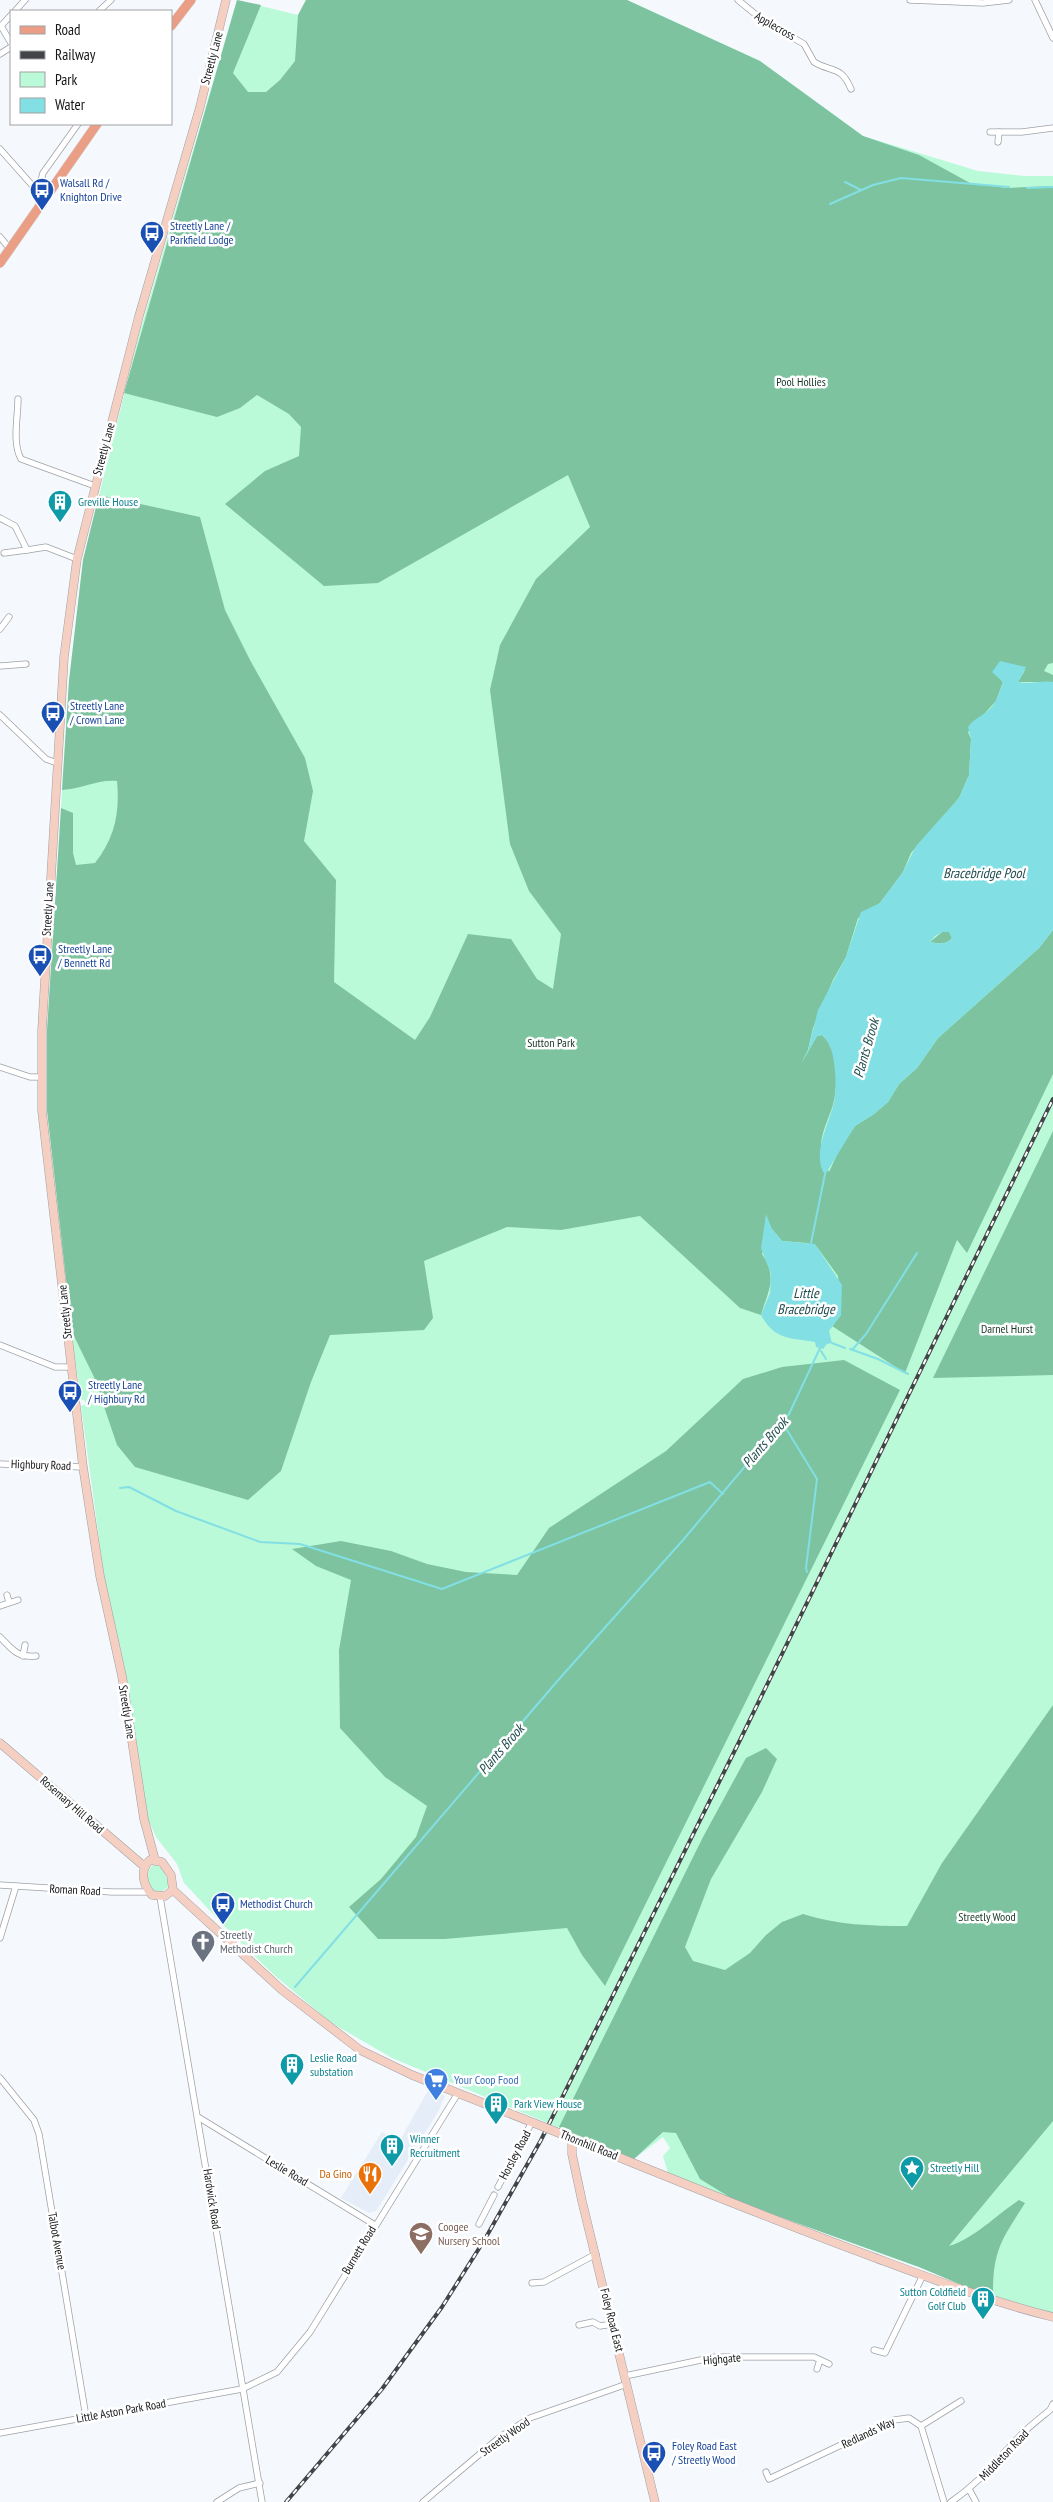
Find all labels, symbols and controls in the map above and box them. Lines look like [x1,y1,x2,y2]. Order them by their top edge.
street label: Applecross [752,8,798,43]
legend [10,10,172,125]
text: Road [55,20,81,39]
street label: Streetly Lane [197,30,226,86]
text: Railway [55,45,96,64]
text: Park [55,70,77,89]
text: Water [55,95,86,114]
place label: Walsall Rd / Knighton Drive [60,175,122,204]
bus stop icon: Walsall Rd / Knighton Drive [29,177,55,211]
place label: Streetly Lane / Parkfield Lodge [170,218,234,247]
bus stop icon: Streetly Lane / Parkfield Lodge [139,220,165,254]
park label: Pool Hollies [776,374,826,389]
street label: Streetly Lane [89,421,118,477]
building icon: Greville House [47,489,73,523]
place label: Greville House [78,494,138,509]
place label: Streetly Lane / Crown Lane [69,698,125,727]
bus stop icon: Streetly Lane / Crown Lane [40,700,66,734]
water label: Bracebridge Pool [943,864,1027,882]
street label: Streetly Lane [39,881,56,936]
place label: Streetly Lane / Bennett Rd [57,941,112,970]
bus stop icon: Streetly Lane / Bennett Rd [27,943,53,977]
water label: Plants Brook [849,1015,883,1080]
park label: Sutton Park [527,1035,575,1050]
street label: Streetly Lane [54,1284,75,1340]
water label: Little Bracebridge [777,1284,836,1318]
park label: Darnel Hurst [981,1321,1034,1336]
place label: Streetly Lane / Highbury Rd [87,1377,145,1406]
bus stop icon: Streetly Lane / Highbury Rd [57,1379,83,1413]
water label: Plants Brook [738,1412,793,1471]
street label: Highbury Road [11,1456,71,1473]
street label: Streetly Lane [116,1684,139,1740]
water label: Plants Brook [474,1719,529,1778]
street label: Rosemary Hill Road [37,1773,107,1836]
street label: Roman Road [49,1881,101,1898]
bus stop icon: Methodist Church [210,1891,236,1925]
place label: Methodist Church [240,1896,313,1911]
park label: Streetly Wood [958,1909,1016,1924]
place label: Streetly Methodist Church [220,1927,293,1956]
church icon: Streetly Methodist Church [190,1929,216,1963]
place label: Leslie Road substation [310,2050,357,2079]
building icon: Leslie Road substation [279,2052,305,2086]
supermarket icon: Your Coop Food [423,2067,449,2101]
place label: Your Coop Food [454,2072,519,2087]
building icon: Park View House [483,2091,509,2125]
place label: Park View House [514,2096,582,2111]
street label: Thornhill Road [558,2126,620,2163]
street label: Horsley Road [495,2128,534,2182]
place label: Winner Recruitment [410,2131,461,2160]
building icon: Winner Recruitment [379,2133,405,2167]
street label: Leslie Road [263,2152,311,2189]
place icon: Streetly Hill [899,2155,925,2189]
place label: Streetly Hill [930,2160,979,2175]
restaurant icon: Da Gino [357,2161,383,2195]
place label: Da Gino [319,2166,352,2181]
street label: Hardwick Road [200,2168,225,2230]
street label: Talbot Avenue [45,2211,70,2271]
place label: Coogee Nursery School [438,2219,500,2248]
school or university icon: Coogee Nursery School [408,2221,434,2255]
street label: Burnett Road [338,2223,379,2277]
place label: Sutton Coldfield Golf Club [900,2284,966,2313]
building icon: Sutton Coldfield Golf Club [970,2286,996,2320]
street label: Foley Road East [597,2287,628,2354]
street label: Highgate [703,2349,741,2368]
street label: Little Aston Park Road [75,2395,167,2426]
street label: Streetly Wood [477,2414,533,2459]
street label: Redlands Way [839,2414,897,2451]
street label: Middleton Road [976,2426,1032,2483]
place label: Foley Road East / Streetly Wood [671,2438,737,2467]
bus stop icon: Foley Road East / Streetly Wood [641,2440,667,2474]

